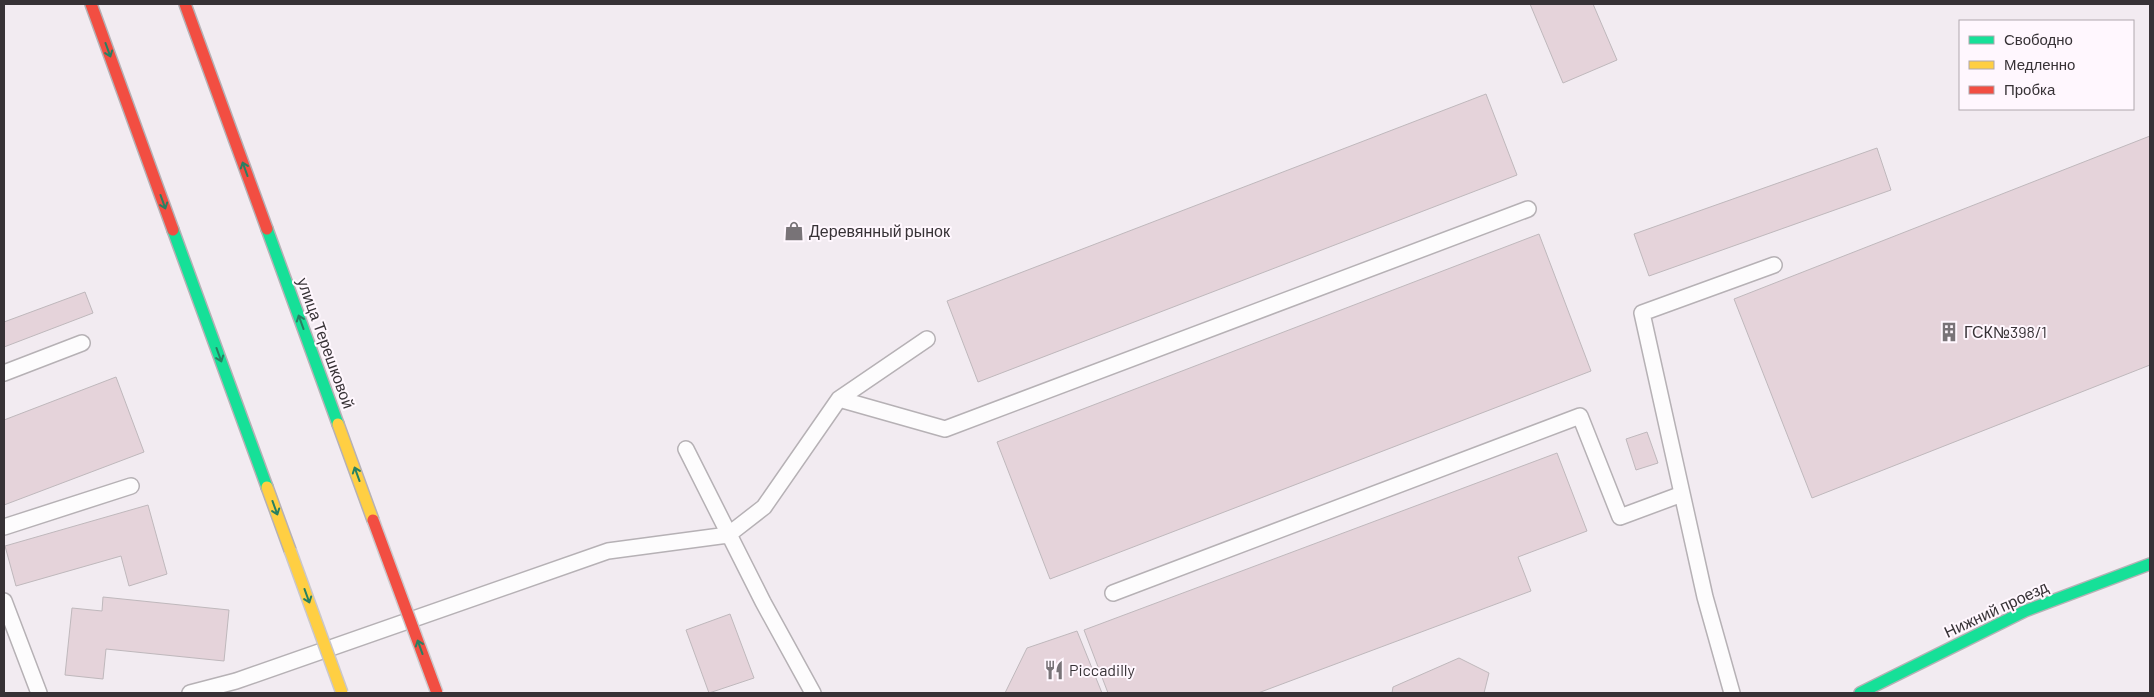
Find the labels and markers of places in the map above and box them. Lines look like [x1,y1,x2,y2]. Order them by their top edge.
shop icon: Деревянный рынок [783,220,805,242]
place label: Деревянный рынок [809,221,951,240]
building icon: ГСК№398/1 [1938,321,1960,343]
place label: ГСК№398/1 [1964,322,2047,341]
restaurant icon: Piccadilly [1043,659,1065,681]
place label: Piccadilly [1069,660,1135,679]

